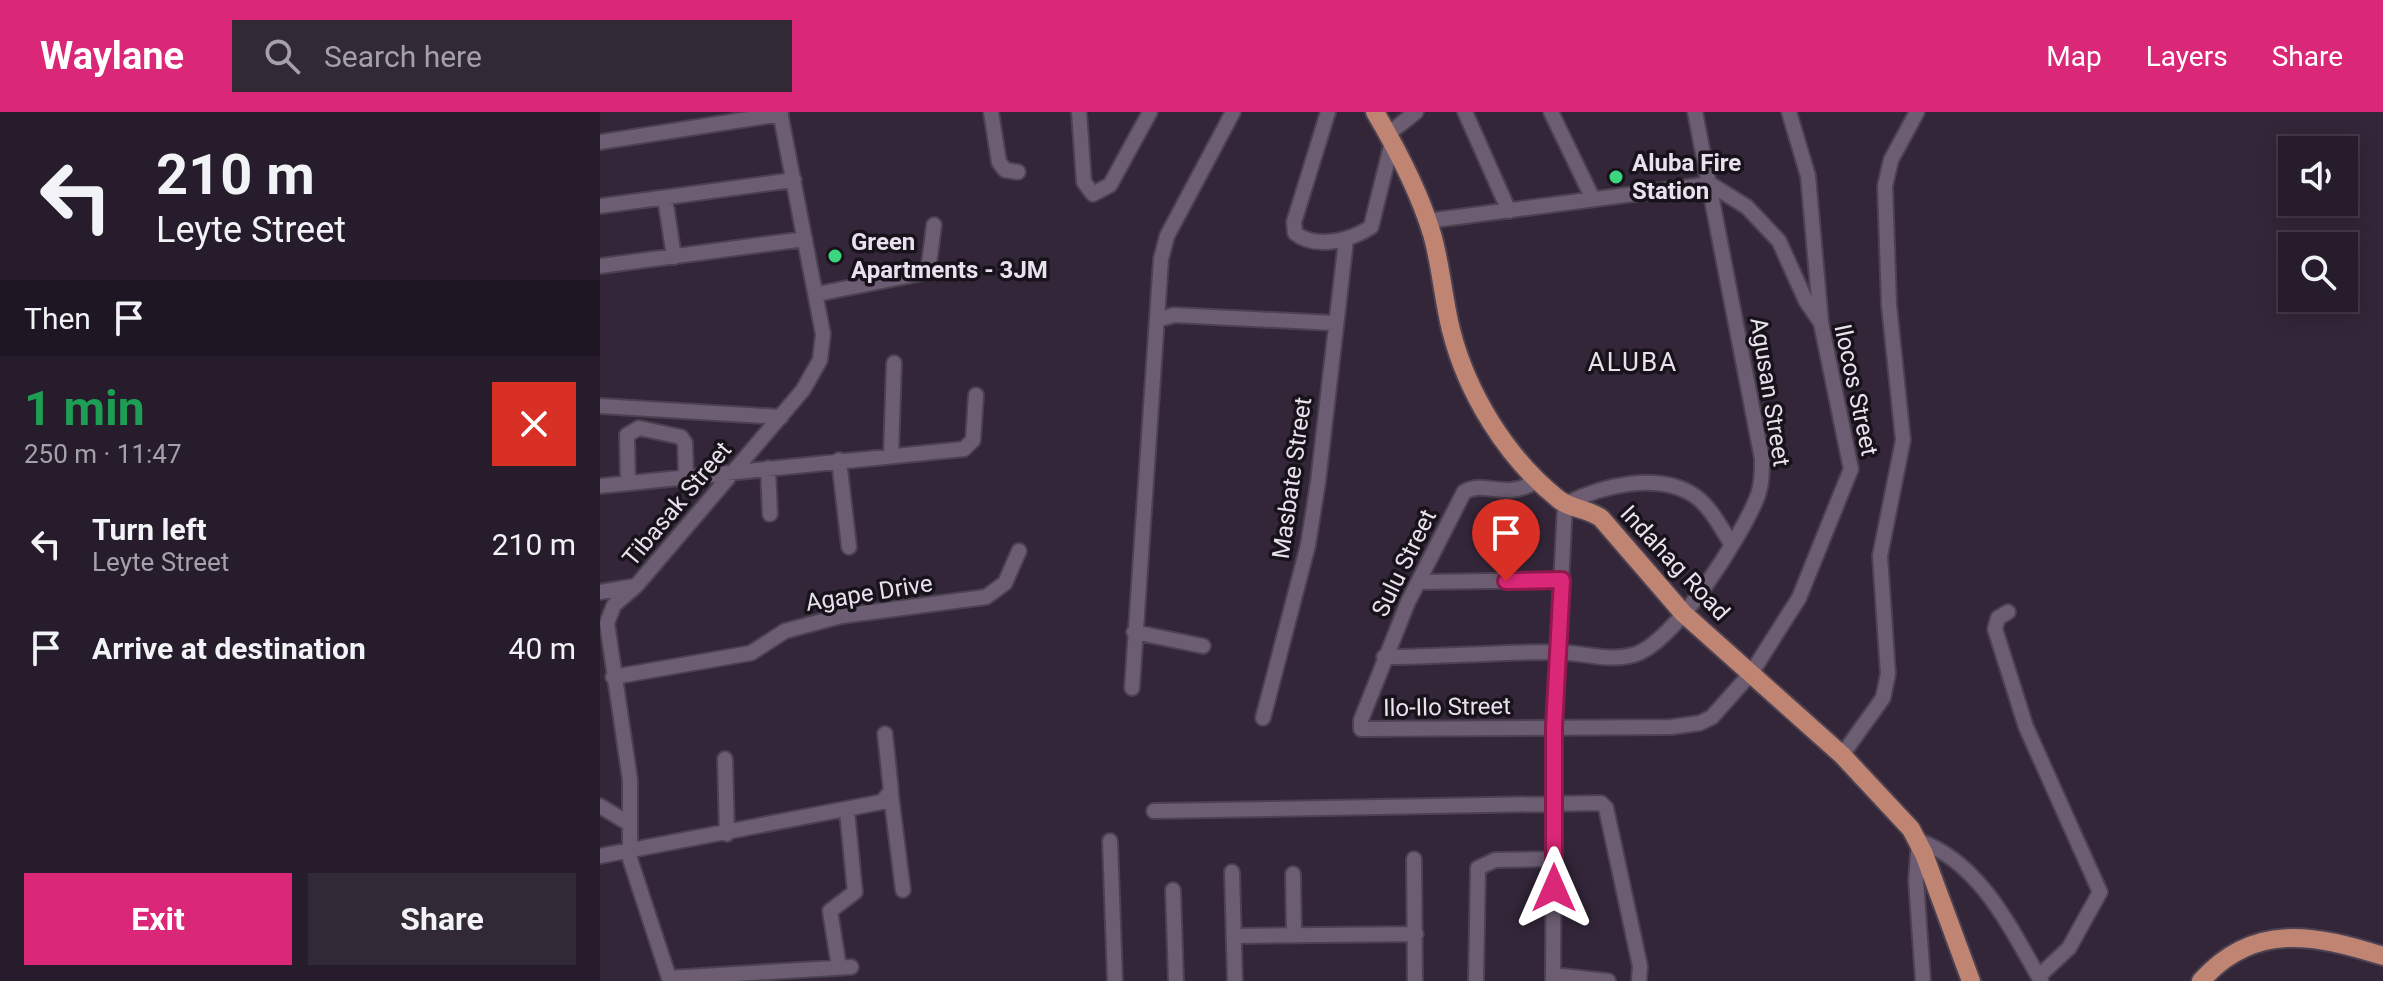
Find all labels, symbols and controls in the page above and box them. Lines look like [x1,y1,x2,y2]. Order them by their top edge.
search box [232,20,792,92]
text: Waylane [40,34,184,78]
icon: search [260,34,304,78]
text: Search here [324,39,482,74]
text: Map [2046,40,2102,73]
text: Layers [2146,40,2228,73]
text: Share [2272,40,2343,73]
map controls [2278,136,2358,312]
button: sound [2278,136,2358,216]
text: 210 m [156,142,315,208]
icon: left [24,144,128,248]
place label: Aluba Fire Station [1632,149,1741,205]
marker: Aluba Fire Station [1607,168,1625,186]
text: Leyte Street [156,209,346,251]
place label: Green Apartments - 3JM [851,228,1048,284]
button: search [2278,232,2358,312]
marker: Green Apartments - 3JM [826,247,844,265]
icon: arrive [107,296,151,340]
text: Then [24,301,91,336]
street label: Agusan Street [1744,316,1796,469]
street label: Ilocos Street [1828,322,1884,459]
district label: ALUBA [1588,347,1678,377]
text: 1 min [24,380,145,437]
button: close [492,382,576,466]
street label: Masbate Street [1267,395,1317,561]
street label: Tibasak Street [617,436,737,572]
text: 250 m · 11:47 [24,439,182,469]
pin [1472,499,1540,581]
street label: Indahag Road [1615,500,1735,626]
street label: Sulu Street [1366,505,1442,621]
icon: arrive [1484,511,1528,555]
text: Turn left [92,512,207,547]
icon: left [24,522,68,566]
text: 210 m [492,527,576,562]
text: Leyte Street [92,547,229,577]
street label: Agape Drive [803,569,935,617]
icon: arrive [24,626,68,670]
text: Arrive at destination [92,631,366,666]
text: 40 m [509,631,576,666]
street label: Ilo-Ilo Street [1383,692,1511,722]
position arrow [1512,846,1596,930]
button: Exit [24,873,292,965]
button: Share [308,873,576,965]

